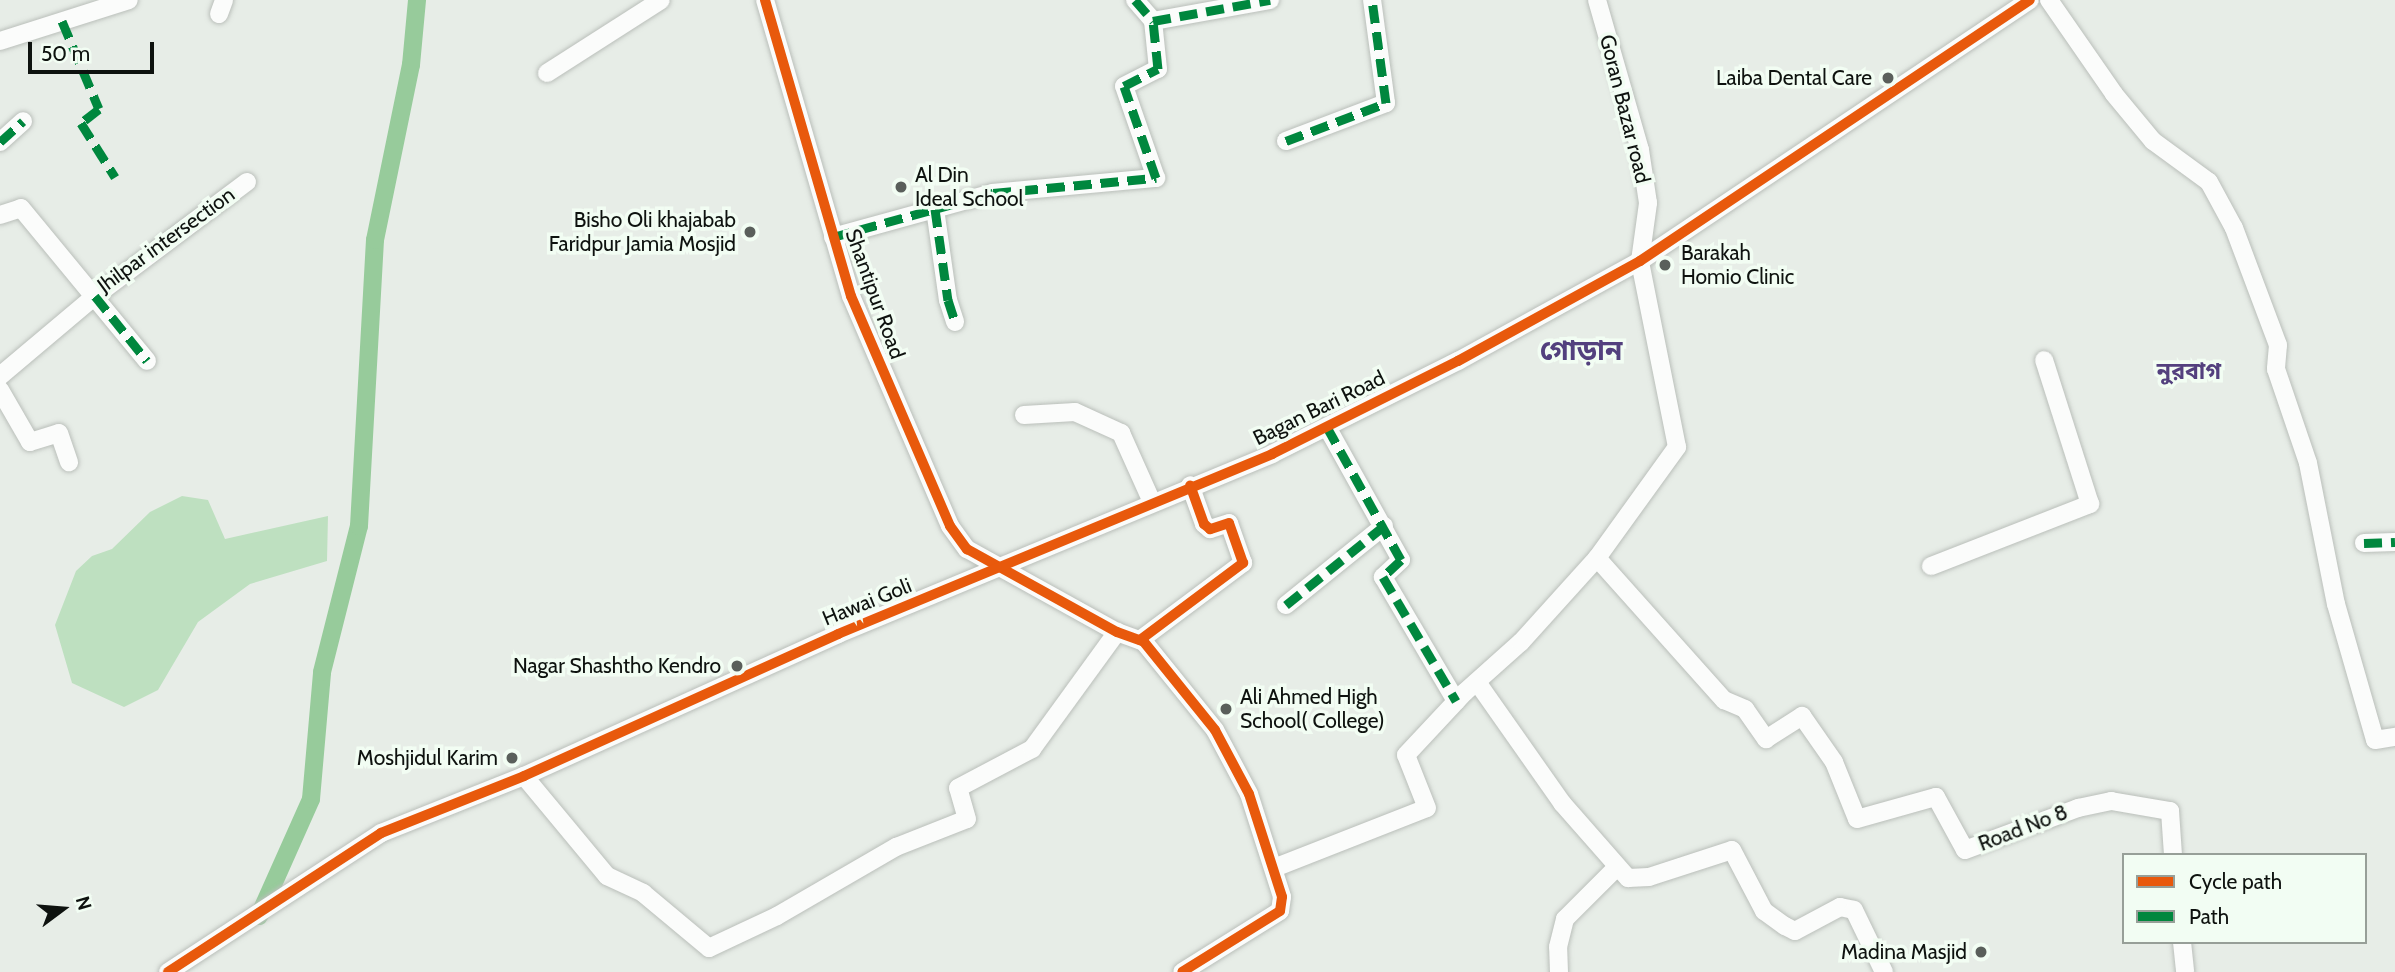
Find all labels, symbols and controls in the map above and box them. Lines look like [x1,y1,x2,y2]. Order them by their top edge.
scale bar [32,28,158,72]
street label: Goran Bazar road [1594,32,1656,186]
text: 50 m [41,41,90,66]
place label: Laiba Dental Care [1716,65,1872,91]
marker: Laiba Dental Care [1878,68,1898,88]
place label: Al Din Ideal School [915,162,1023,212]
marker: Al Din Ideal School [893,179,909,195]
street label: Jhilpar intersection [93,182,239,298]
place label: Bisho Oli khajabab Faridpur Jamia Mosjid [549,207,736,257]
marker: Bisho Oli khajabab Faridpur Jamia Mosjid [742,224,758,240]
street label: Shantipur Road [840,226,910,362]
place label: Barakah Homio Clinic [1681,240,1794,290]
marker: Barakah Homio Clinic [1655,255,1675,275]
district label: গোড়ান [1540,333,1622,367]
district label: নুরবাগ [2157,357,2221,385]
street label: Bagan Bari Road [1249,365,1389,451]
street label: Hawai Goli [819,573,915,631]
place label: Nagar Shashtho Kendro [513,653,721,679]
marker: Nagar Shashtho Kendro [727,656,747,676]
place label: Ali Ahmed High School( College) [1240,684,1385,734]
marker: Ali Ahmed High School( College) [1218,701,1234,717]
place label: Moshjidul Karim [357,745,498,771]
marker: Moshjidul Karim [504,750,520,766]
street label: Road No 8 [1975,799,2071,857]
legend [2122,853,2367,944]
text: Cycle path [2189,869,2282,894]
north arrow [28,874,98,944]
text: N [71,893,97,913]
text: Path [2189,904,2229,929]
place label: Madina Masjid [1841,939,1967,965]
marker: Madina Masjid [1973,944,1989,960]

